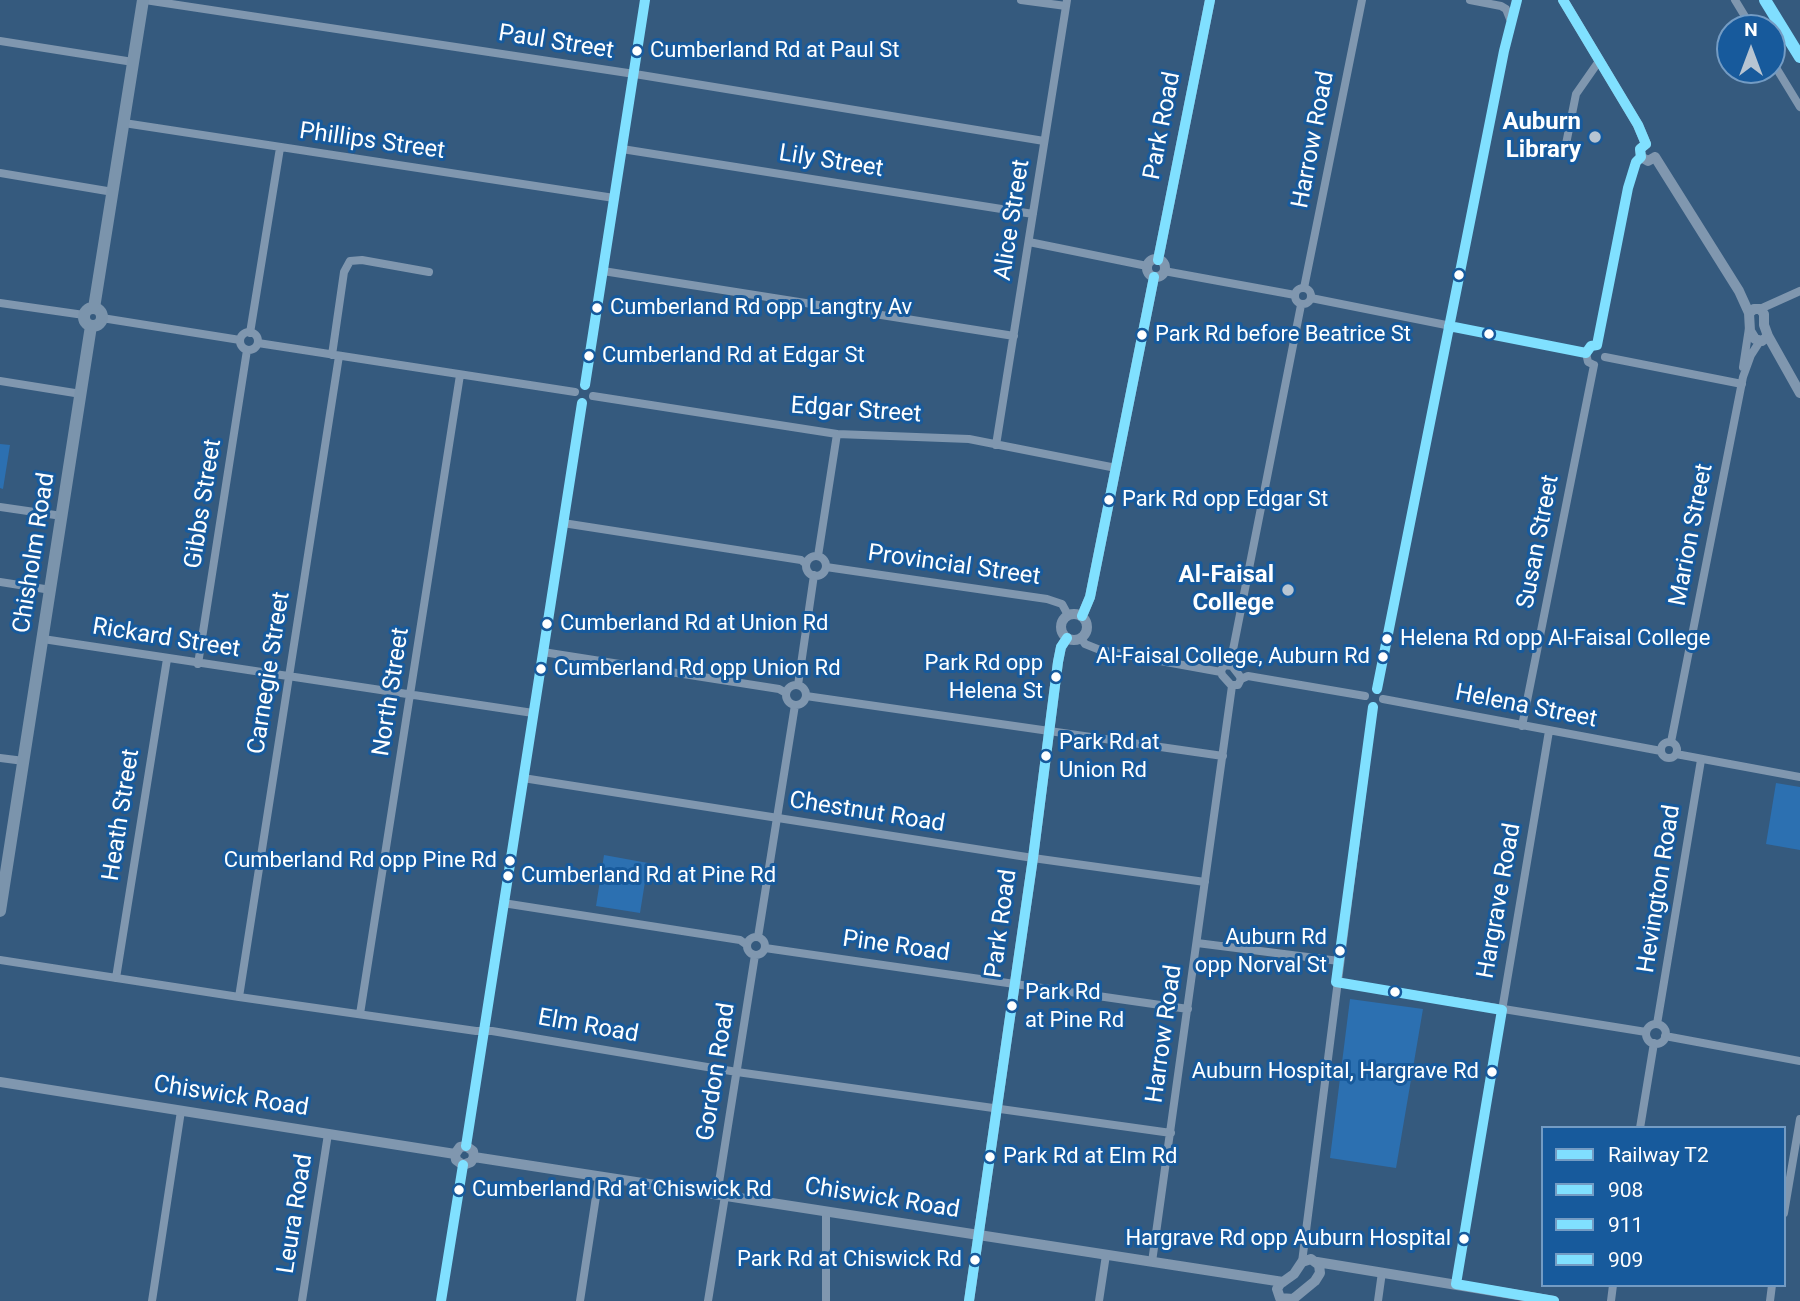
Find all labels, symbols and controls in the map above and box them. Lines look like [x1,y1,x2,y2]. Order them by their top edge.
north arrow [1716,14,1786,84]
text: N [1744,18,1758,41]
street label: Paul Street [496,20,616,66]
place label: Cumberland Rd at Paul St [650,38,900,64]
marker: Cumberland Rd at Paul St [630,44,644,58]
street label: Harrow Road [1287,69,1341,211]
street label: Park Road [1138,70,1188,182]
place label: Auburn Library [1502,109,1581,165]
street label: Phillips Street [297,118,447,166]
marker: Auburn Library [1587,129,1603,145]
street label: Lily Street [777,140,885,184]
street label: Alice Street [989,158,1037,282]
unlabelled marker [1452,268,1466,282]
place label: Cumberland Rd opp Langtry Av [610,295,912,321]
marker: Cumberland Rd opp Langtry Av [590,301,604,315]
place label: Park Rd before Beatrice St [1155,322,1411,348]
unlabelled marker [1482,327,1496,341]
marker: Park Rd before Beatrice St [1135,328,1149,342]
place label: Cumberland Rd at Edgar St [602,343,865,369]
marker: Cumberland Rd at Edgar St [582,349,596,363]
street label: Edgar Street [790,392,922,430]
street label: Gibbs Street [180,437,228,571]
street label: Marion Street [1664,461,1720,609]
street label: Chisholm Road [8,471,62,635]
street label: Susan Street [1512,473,1566,611]
place label: Park Rd opp Edgar St [1122,487,1328,513]
marker: Park Rd opp Edgar St [1102,493,1116,507]
street label: Provincial Street [866,540,1042,592]
place label: Al-Faisal College [1179,562,1274,618]
marker: Al-Faisal College [1280,582,1296,598]
street label: Carnegie Street [243,590,297,756]
place label: Cumberland Rd at Union Rd [560,611,828,637]
street label: Rickard Street [90,613,242,665]
marker: Cumberland Rd at Union Rd [540,617,554,631]
street label: North Street [368,626,416,758]
place label: Helena Rd opp Al-Faisal College [1400,626,1710,652]
marker: Helena Rd opp Al-Faisal College [1380,632,1394,646]
place label: Al-Faisal College, Auburn Rd [1096,644,1370,670]
marker: Al-Faisal College, Auburn Rd [1376,650,1390,664]
place label: Park Rd opp Helena St [925,651,1043,702]
place label: Cumberland Rd opp Union Rd [554,656,841,682]
marker: Cumberland Rd opp Union Rd [534,662,548,676]
marker: Park Rd opp Helena St [1049,670,1063,684]
street label: Helena Street [1453,679,1599,735]
place label: Park Rd at Union Rd [1059,730,1159,782]
street label: Heath Street [97,747,147,883]
marker: Park Rd at Union Rd [1039,749,1053,763]
street label: Chestnut Road [787,786,947,840]
street label: Hevington Road [1633,803,1687,975]
street label: Hargrave Road [1472,821,1528,981]
place label: Cumberland Rd opp Pine Rd [224,848,497,874]
marker: Cumberland Rd opp Pine Rd [503,854,517,868]
place label: Cumberland Rd at Pine Rd [521,863,776,889]
street label: Park Road [980,868,1024,980]
marker: Cumberland Rd at Pine Rd [501,869,515,883]
street label: Pine Road [841,925,951,969]
place label: Auburn Rd opp Norval St [1195,925,1327,976]
marker: Auburn Rd opp Norval St [1333,944,1347,958]
street label: Harrow Road [1141,963,1189,1105]
place label: Park Rd at Pine Rd [1025,980,1124,1032]
unlabelled marker [1388,985,1402,999]
marker: Park Rd at Pine Rd [1005,999,1019,1013]
street label: Gordon Road [692,1001,742,1143]
street label: Elm Road [535,1004,641,1050]
place label: Auburn Hospital, Hargrave Rd [1192,1059,1479,1085]
marker: Auburn Hospital, Hargrave Rd [1485,1065,1499,1079]
street label: Chiswick Road [151,1071,311,1123]
legend [1541,1126,1786,1287]
text: Railway T2 [1608,1143,1709,1167]
place label: Park Rd at Elm Rd [1003,1144,1177,1170]
marker: Park Rd at Elm Rd [983,1150,997,1164]
street label: Leura Road [272,1152,320,1276]
street label: Chiswick Road [802,1173,962,1225]
place label: Cumberland Rd at Chiswick Rd [472,1177,772,1203]
text: 908 [1608,1178,1643,1202]
marker: Cumberland Rd at Chiswick Rd [452,1183,466,1197]
text: 911 [1608,1213,1643,1237]
place label: Hargrave Rd opp Auburn Hospital [1125,1226,1451,1252]
marker: Hargrave Rd opp Auburn Hospital [1457,1232,1471,1246]
place label: Park Rd at Chiswick Rd [737,1247,962,1273]
text: 909 [1608,1248,1643,1272]
marker: Park Rd at Chiswick Rd [968,1253,982,1267]

